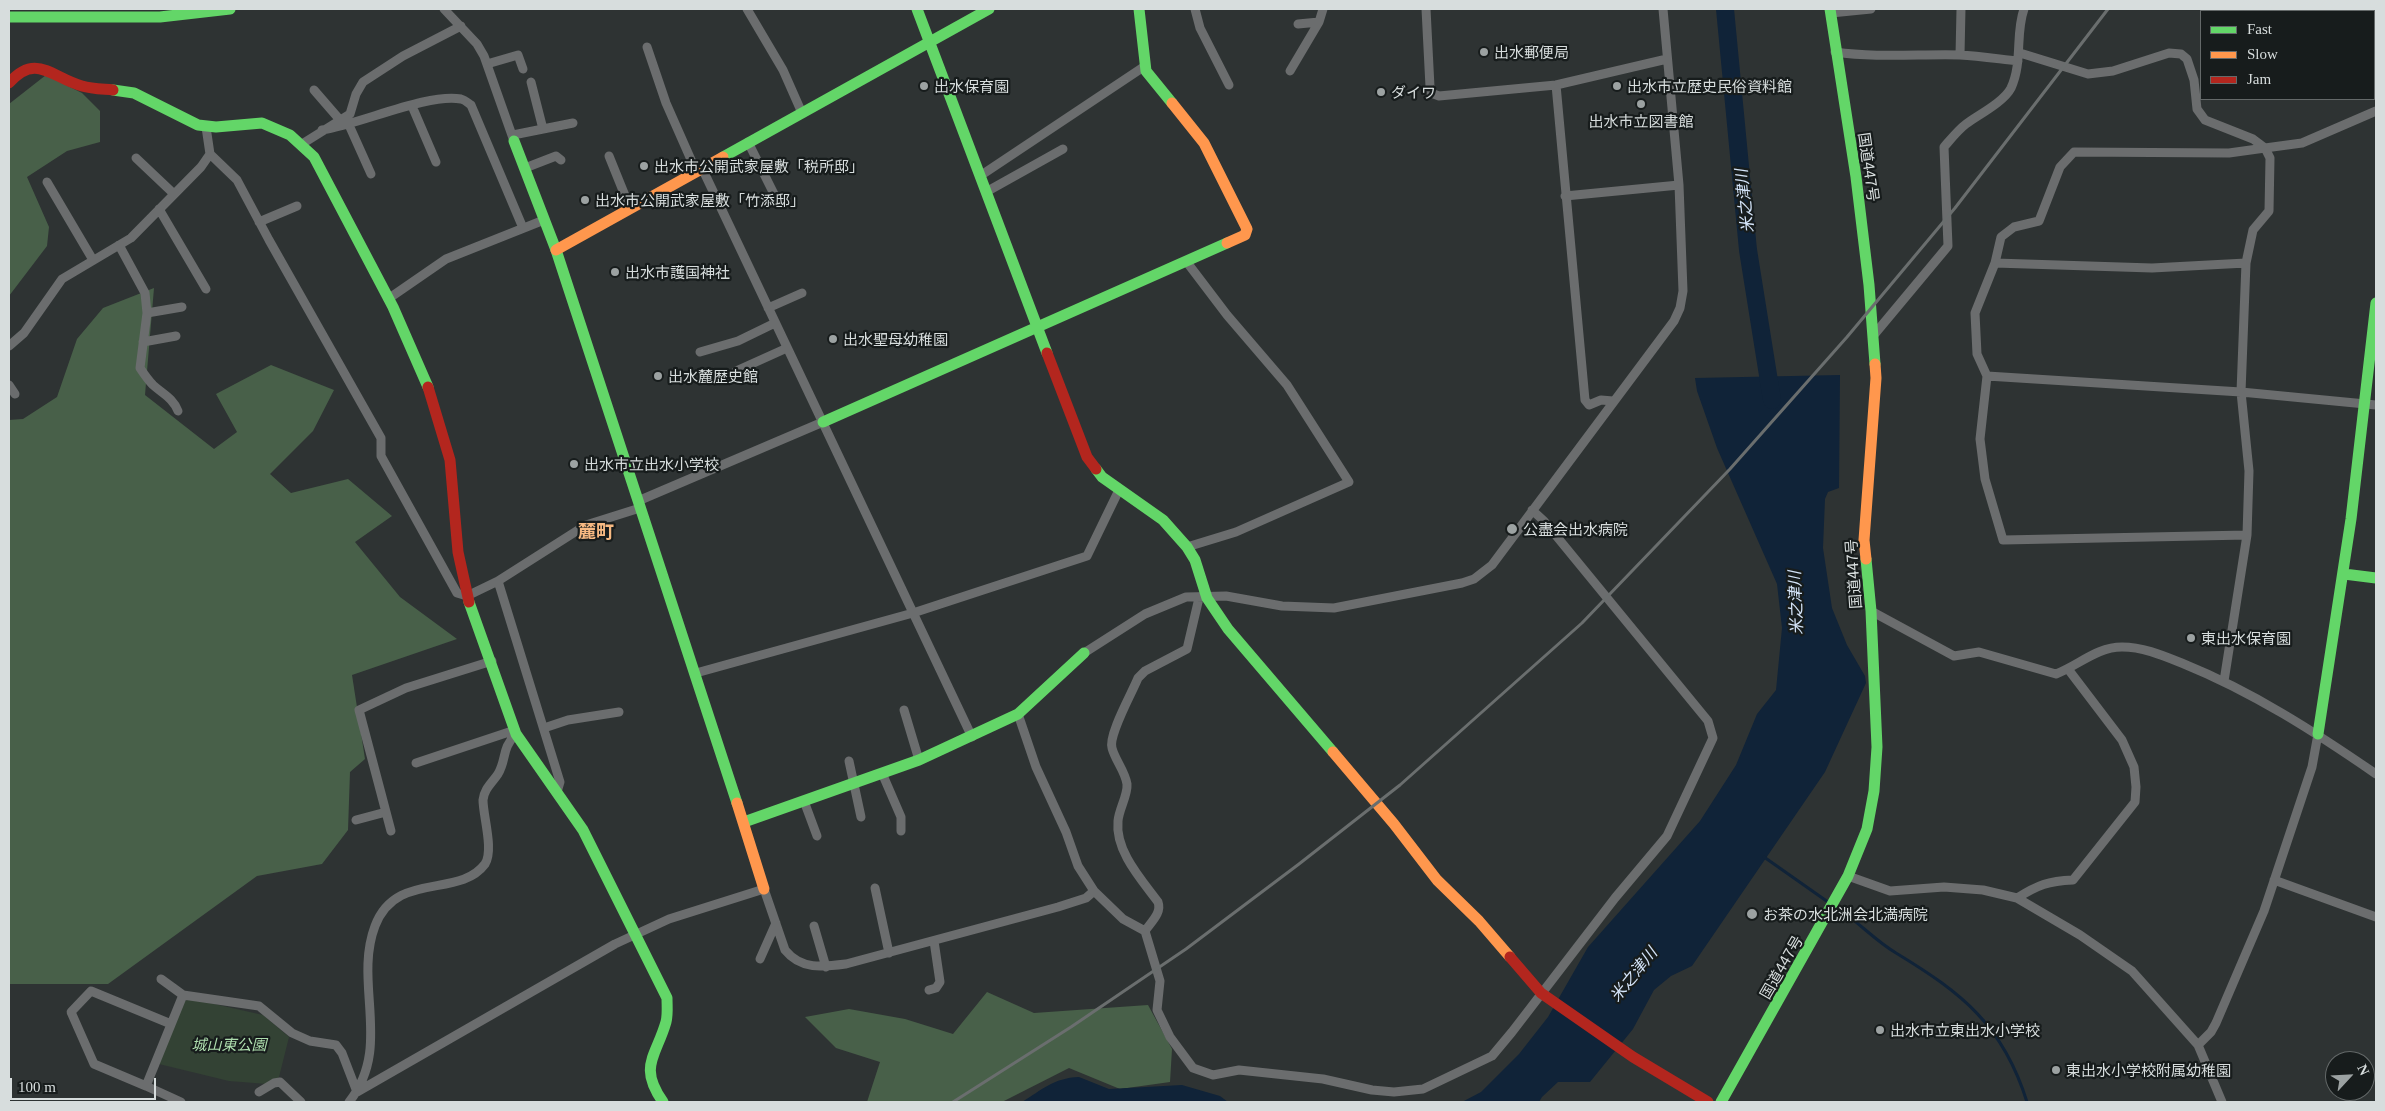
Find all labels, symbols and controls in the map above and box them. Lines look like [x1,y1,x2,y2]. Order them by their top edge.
legend [2200,10,2375,100]
text: Fast [2247,21,2272,37]
place label: 出水郵便局 [1494,43,1569,61]
marker: 出水郵便局 [1478,46,1490,58]
text: Slow [2247,46,2278,62]
text: Jam [2247,71,2271,87]
place label: 出水保育園 [934,77,1009,95]
place label: 出水市立歴史民俗資料館 [1627,77,1792,95]
marker: 出水保育園 [918,80,930,92]
marker: 出水市立歴史民俗資料館 [1611,80,1623,92]
place label: ダイワ [1391,83,1436,101]
marker: ダイワ [1375,86,1387,98]
marker: 出水市立図書館 [1635,98,1647,110]
place label: 出水市立図書館 [1589,112,1693,130]
street label: 国道447号 [1855,131,1883,203]
place label: 出水市公開武家屋敷「税所邸」 [654,157,864,175]
marker: 出水市公開武家屋敷「税所邸」 [638,160,650,172]
water label: 米之津川 [1731,168,1757,234]
place label: 出水市公開武家屋敷「竹添邸」 [595,191,805,209]
marker: 出水市公開武家屋敷「竹添邸」 [579,194,591,206]
place label: 出水市護国神社 [625,263,730,281]
marker: 出水市護国神社 [609,266,621,278]
place label: 出水聖母幼稚園 [843,330,948,348]
marker: 出水聖母幼稚園 [827,333,839,345]
place label: 出水麓歴史館 [668,367,758,385]
marker: 出水麓歴史館 [652,370,664,382]
place label: 出水市立出水小学校 [584,455,719,473]
marker: 出水市立出水小学校 [568,458,580,470]
district label: 麓町 [578,520,614,542]
place label: 公盡会出水病院 [1523,520,1628,538]
marker: 公盡会出水病院 [1505,522,1519,536]
street label: 国道447号 [1842,538,1864,610]
water label: 米之津川 [1784,571,1806,635]
place label: 東出水保育園 [2201,629,2291,647]
marker: 東出水保育園 [2185,632,2197,644]
place label: お茶の水北洲会北満病院 [1763,905,1928,923]
marker: お茶の水北洲会北満病院 [1745,907,1759,921]
street label: 国道447号 [1756,932,1806,1002]
water label: 米之津川 [1605,943,1661,1005]
place label: 出水市立東出水小学校 [1890,1021,2040,1039]
marker: 出水市立東出水小学校 [1874,1024,1886,1036]
park label: 城山東公園 [192,1035,266,1053]
north arrow [2325,1051,2375,1101]
place label: 東出水小学校附属幼稚園 [2066,1061,2231,1079]
text: N [2354,1062,2372,1078]
marker: 東出水小学校附属幼稚園 [2050,1064,2062,1076]
scale bar [12,1068,159,1100]
text: 100 m [18,1079,56,1095]

